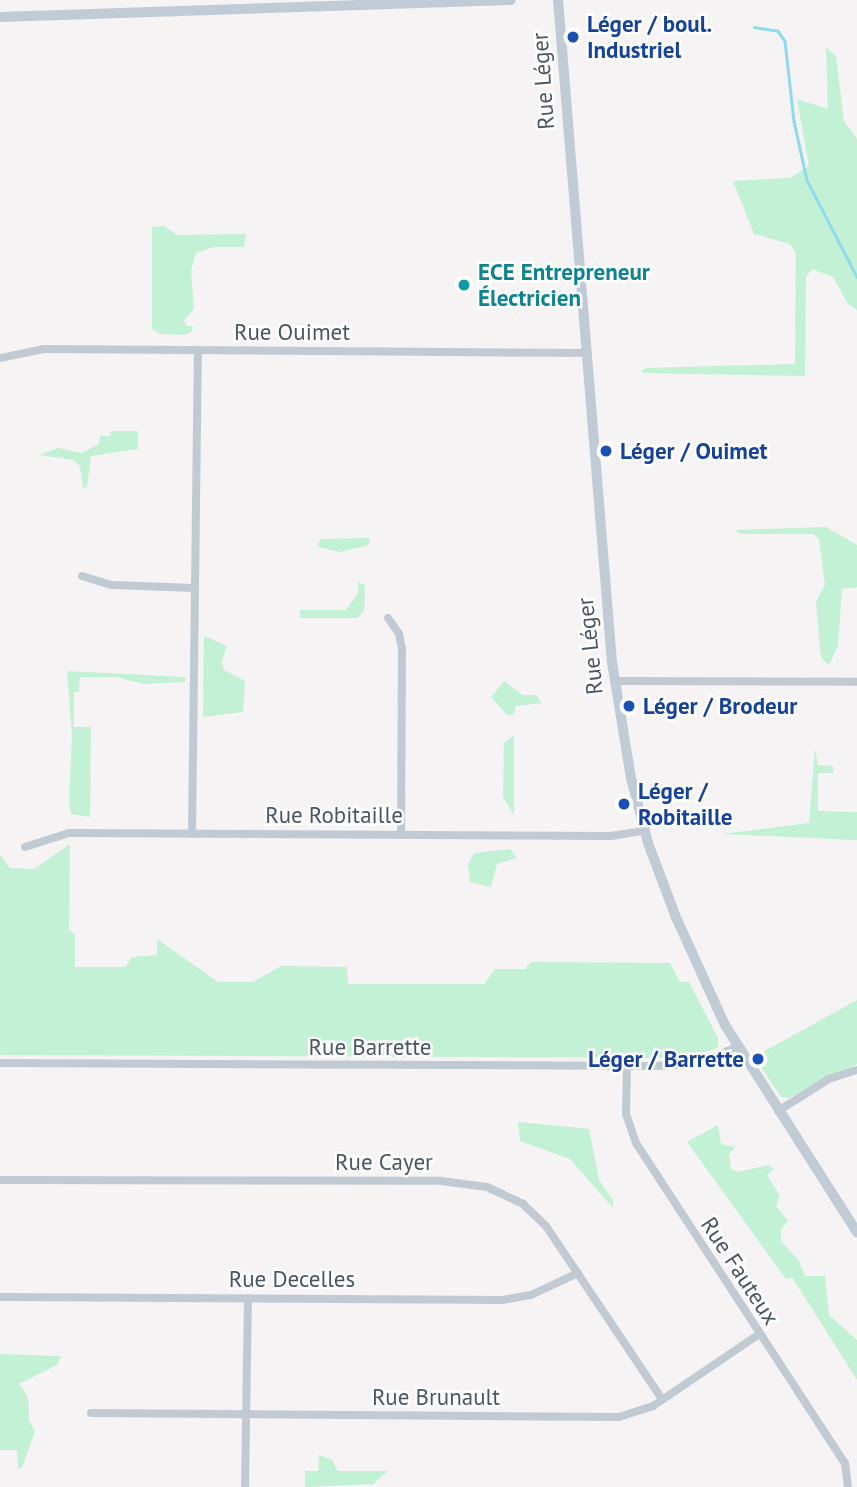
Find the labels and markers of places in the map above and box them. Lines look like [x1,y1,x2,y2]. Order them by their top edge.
place label: Léger / boul. Industriel [587,10,712,64]
marker: Léger / boul. Industriel [565,29,581,45]
place label: ECE Entrepreneur Électricien [478,258,650,312]
marker: ECE Entrepreneur Électricien [456,277,472,293]
place label: Léger / Ouimet [620,437,768,465]
marker: Léger / Ouimet [598,443,614,459]
place label: Léger / Brodeur [643,692,797,720]
marker: Léger / Brodeur [621,698,637,714]
place label: Léger / Robitaille [638,777,732,831]
marker: Léger / Robitaille [616,796,632,812]
place label: Léger / Barrette [588,1045,744,1073]
marker: Léger / Barrette [750,1051,766,1067]

